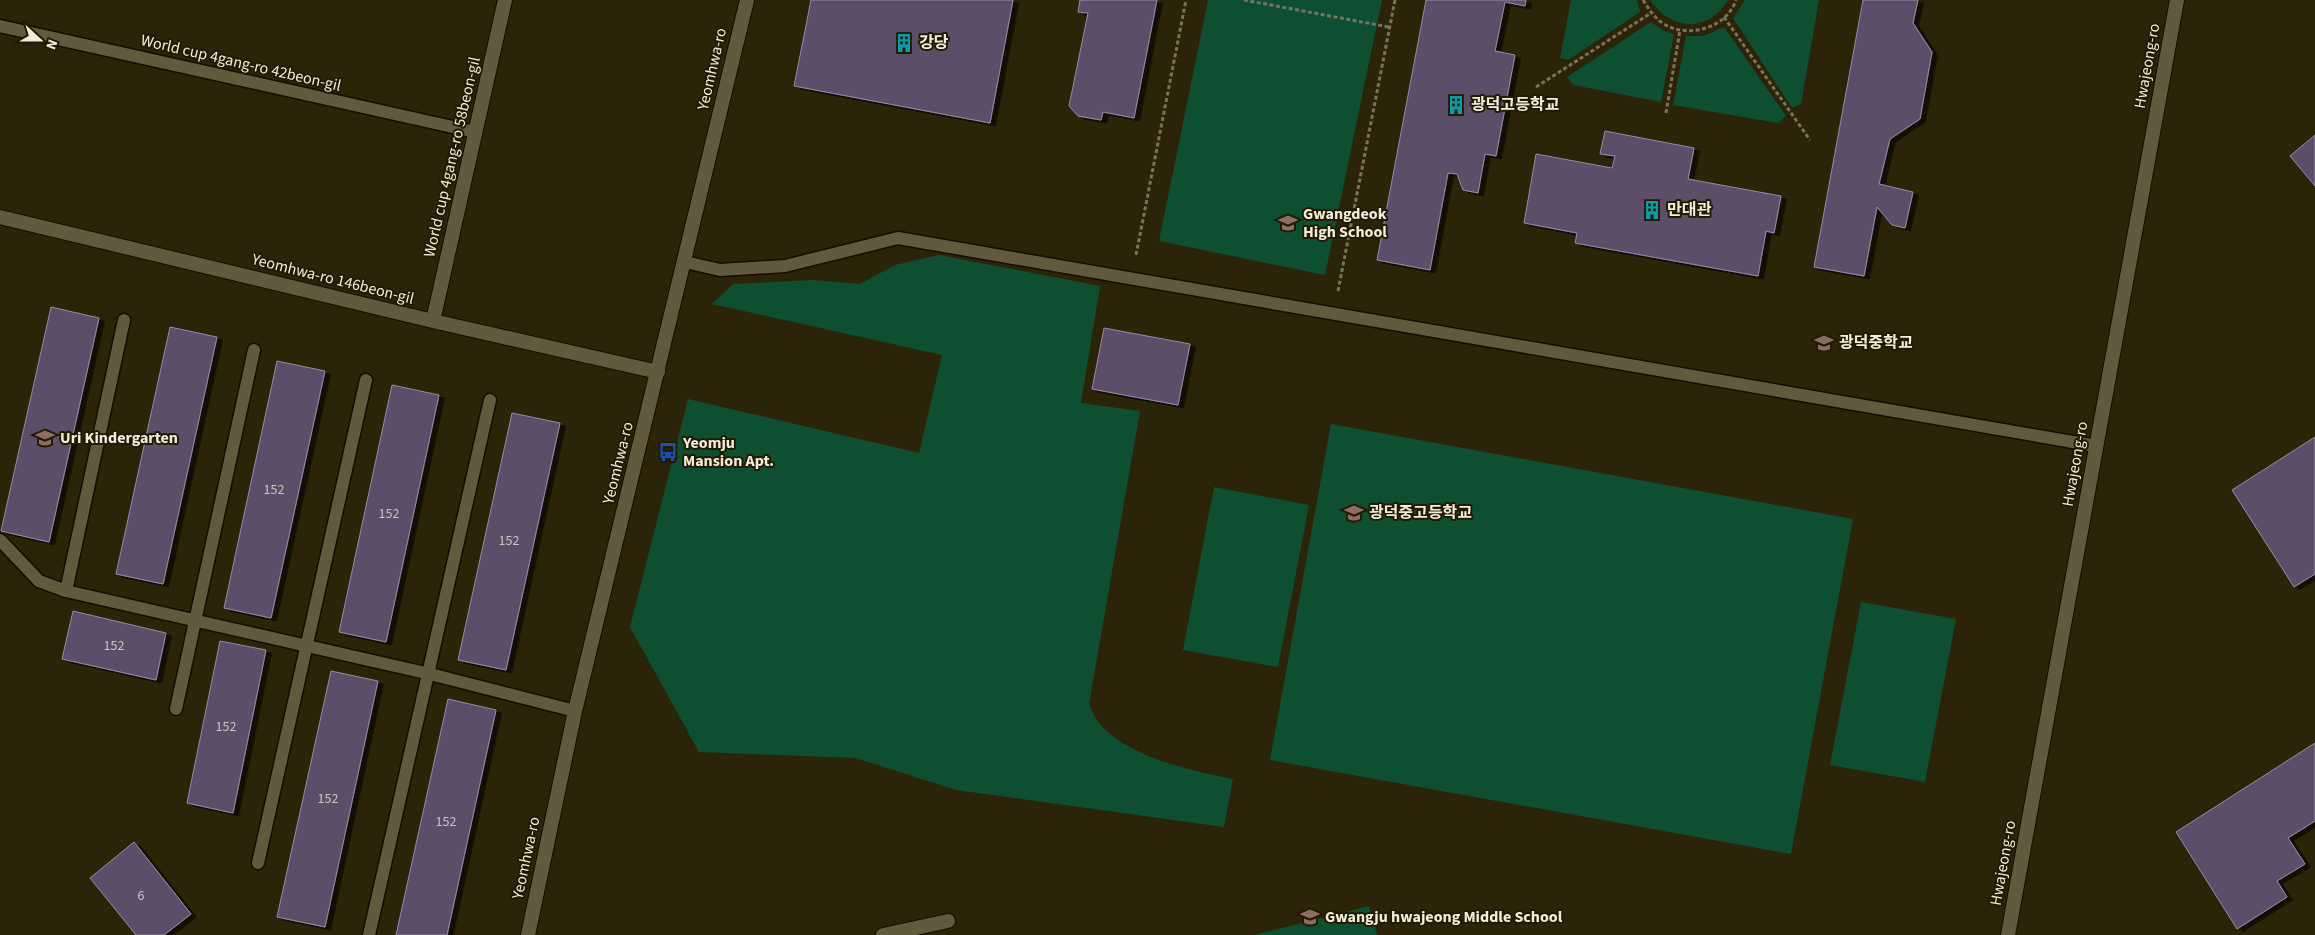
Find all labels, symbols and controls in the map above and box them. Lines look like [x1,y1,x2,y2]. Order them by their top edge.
north arrow [15,15,65,65]
street label: Hwajeong-ro [2129,22,2165,110]
street label: Yeomhwa-ro [692,26,732,113]
street label: World cup 4gang-ro 42beon-gil [139,29,343,97]
building icon: 강당 [893,32,915,54]
place label: 강당 [919,32,949,54]
text: N [40,36,62,52]
street label: World cup 4gang-ro 58beon-gil [418,55,486,259]
building icon: 광덕고등학교 [1445,94,1467,116]
place label: 광덕고등학교 [1471,94,1560,116]
building icon: 만대관 [1641,199,1663,221]
place label: 만대관 [1667,199,1711,221]
place label: Gwangdeok High School [1303,203,1387,243]
school or university icon: Gwangdeok High School [1277,212,1299,234]
street label: Yeomhwa-ro 146beon-gil [249,248,416,310]
school or university icon: 광덕중학교 [1813,332,1835,354]
place label: 광덕중학교 [1839,332,1913,354]
street label: Yeomhwa-ro [597,420,639,507]
street label: Hwajeong-ro [2057,420,2093,508]
school or university icon: Uri Kindergarten [34,427,56,449]
place label: Uri Kindergarten [60,427,178,449]
place label: Yeomju Mansion Apt. [682,432,774,472]
bus stop icon: Yeomju Mansion Apt. [657,441,679,463]
house number: 152 [264,480,284,500]
school or university icon: 광덕중고등학교 [1343,502,1365,524]
place label: 광덕중고등학교 [1369,502,1472,524]
house number: 152 [379,504,399,524]
house number: 152 [499,531,519,551]
house number: 152 [104,636,124,656]
house number: 152 [216,717,236,737]
house number: 152 [318,789,338,809]
house number: 152 [436,812,456,832]
street label: Yeomhwa-ro [506,815,545,902]
street label: Hwajeong-ro [1985,819,2021,907]
house number: 6 [138,886,145,906]
school or university icon: Gwangju hwajeong Middle School [1299,906,1321,928]
place label: Gwangju hwajeong Middle School [1325,906,1563,928]

